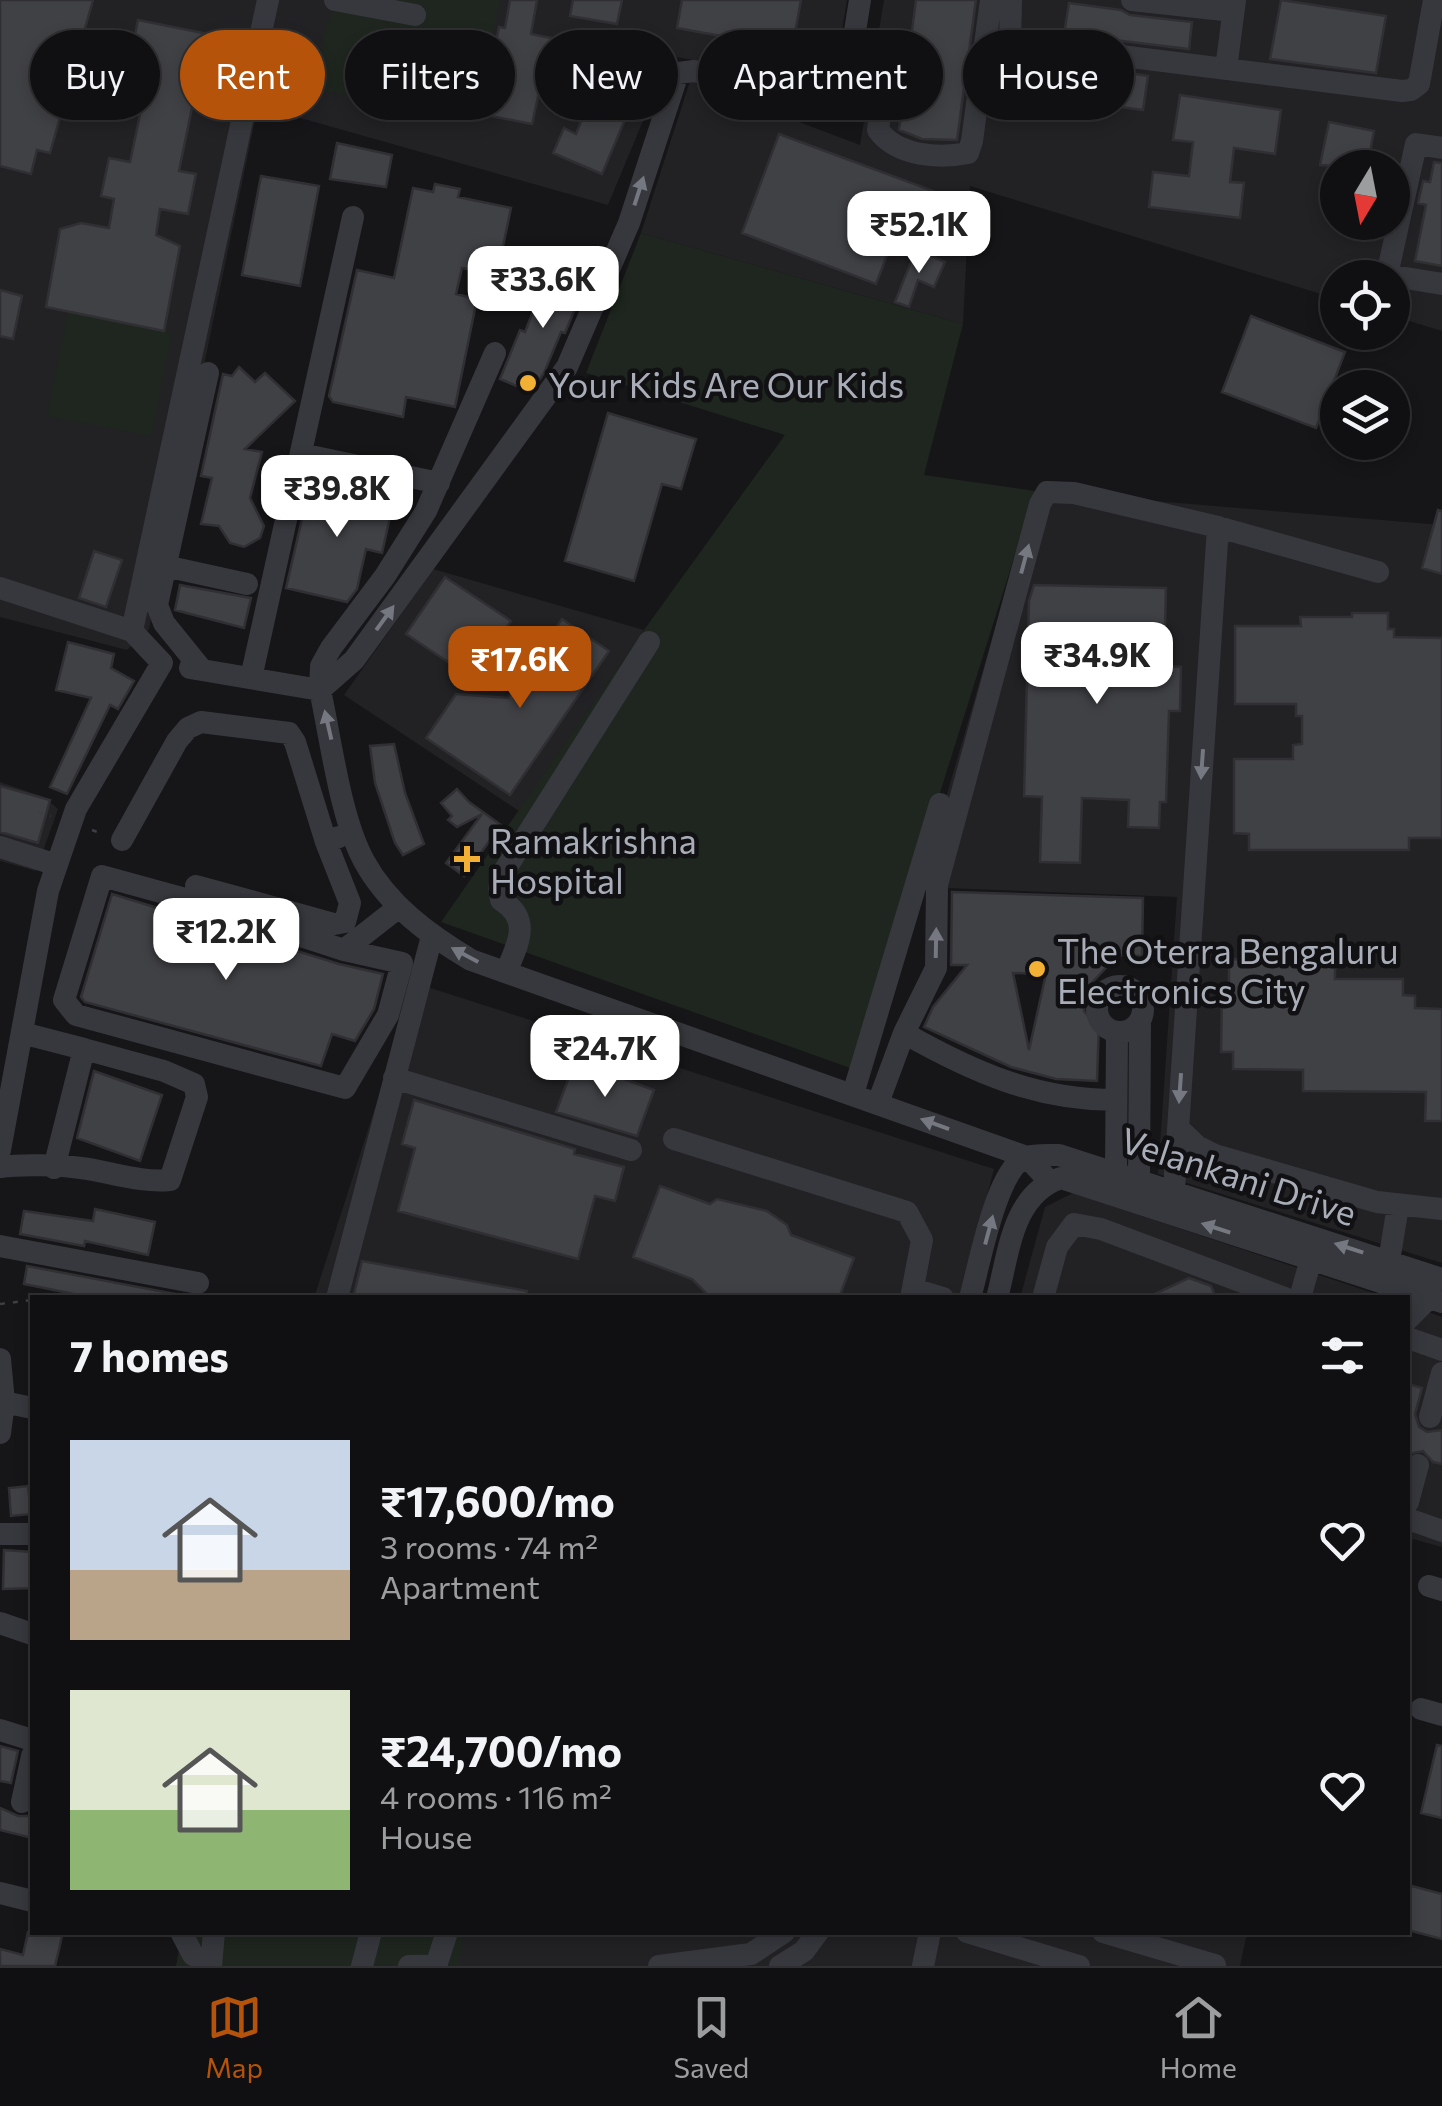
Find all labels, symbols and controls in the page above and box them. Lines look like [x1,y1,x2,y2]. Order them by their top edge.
chip: Buy [30,30,160,120]
chip: Rent [180,30,325,120]
chip: Filters [345,30,515,120]
chip: New [535,30,678,120]
chip: Apartment [698,30,943,120]
chip: House [963,30,1134,120]
north arrow [1320,150,1410,240]
map controls [1320,150,1410,460]
one-way arrow [632,176,647,206]
pin: ₹52.1K [838,191,1000,276]
text: ₹52.1K [869,203,969,243]
pin: ₹33.6K [462,246,624,331]
text: ₹33.6K [490,258,596,298]
button: locate [1320,260,1410,350]
place label: Your Kids Are Our Kids [548,362,904,405]
button: layers [1320,370,1410,460]
marker: Your Kids Are Our Kids [517,372,539,394]
pin: ₹39.8K [256,455,418,540]
text: ₹39.8K [283,467,391,507]
one-way arrow [1017,544,1033,575]
one-way arrow [375,605,394,631]
pin: ₹34.9K [1016,622,1178,707]
pin: ₹17.6K [439,626,601,711]
text: ₹34.9K [1043,634,1151,674]
text: ₹17.6K [470,638,570,678]
one-way arrow [319,709,335,740]
one-way arrow [1194,748,1210,780]
place label: Ramakrishna Hospital [490,818,697,901]
marker: Ramakrishna Hospital [454,846,480,872]
pin: ₹12.2K [145,898,307,983]
text: ₹12.2K [175,910,277,950]
one-way arrow [928,926,944,958]
place label: The Oterra Bengaluru Electronics City [1057,928,1399,1011]
one-way arrow [451,947,479,965]
marker: The Oterra Bengaluru Electronics City [1026,958,1048,980]
pin: ₹24.7K [524,1015,686,1100]
text: ₹24.7K [552,1027,658,1067]
one-way arrow [1172,1073,1188,1104]
one-way arrow [920,1116,950,1131]
street label: Velankani Drive [1116,1117,1362,1233]
one-way arrow [981,1215,997,1246]
one-way arrow [1201,1219,1231,1234]
one-way arrow [1334,1240,1364,1255]
icon: filters [1315,1328,1370,1383]
text: 7 homes [70,1329,229,1381]
text: ₹17,600/mo [380,1474,615,1526]
icon: home [150,1480,270,1600]
icon: heart [1315,1513,1370,1568]
text: 3 rooms · 74 m² [380,1526,598,1566]
text: Apartment [380,1566,540,1606]
text: ₹24,700/mo [380,1724,622,1776]
icon: home [150,1730,270,1850]
icon: heart [1315,1763,1370,1818]
text: 4 rooms · 116 m² [380,1776,612,1816]
text: House [380,1816,472,1856]
tab: Map [205,1990,263,2084]
tab: Saved [674,1990,749,2084]
tab: Home [1160,1990,1237,2084]

